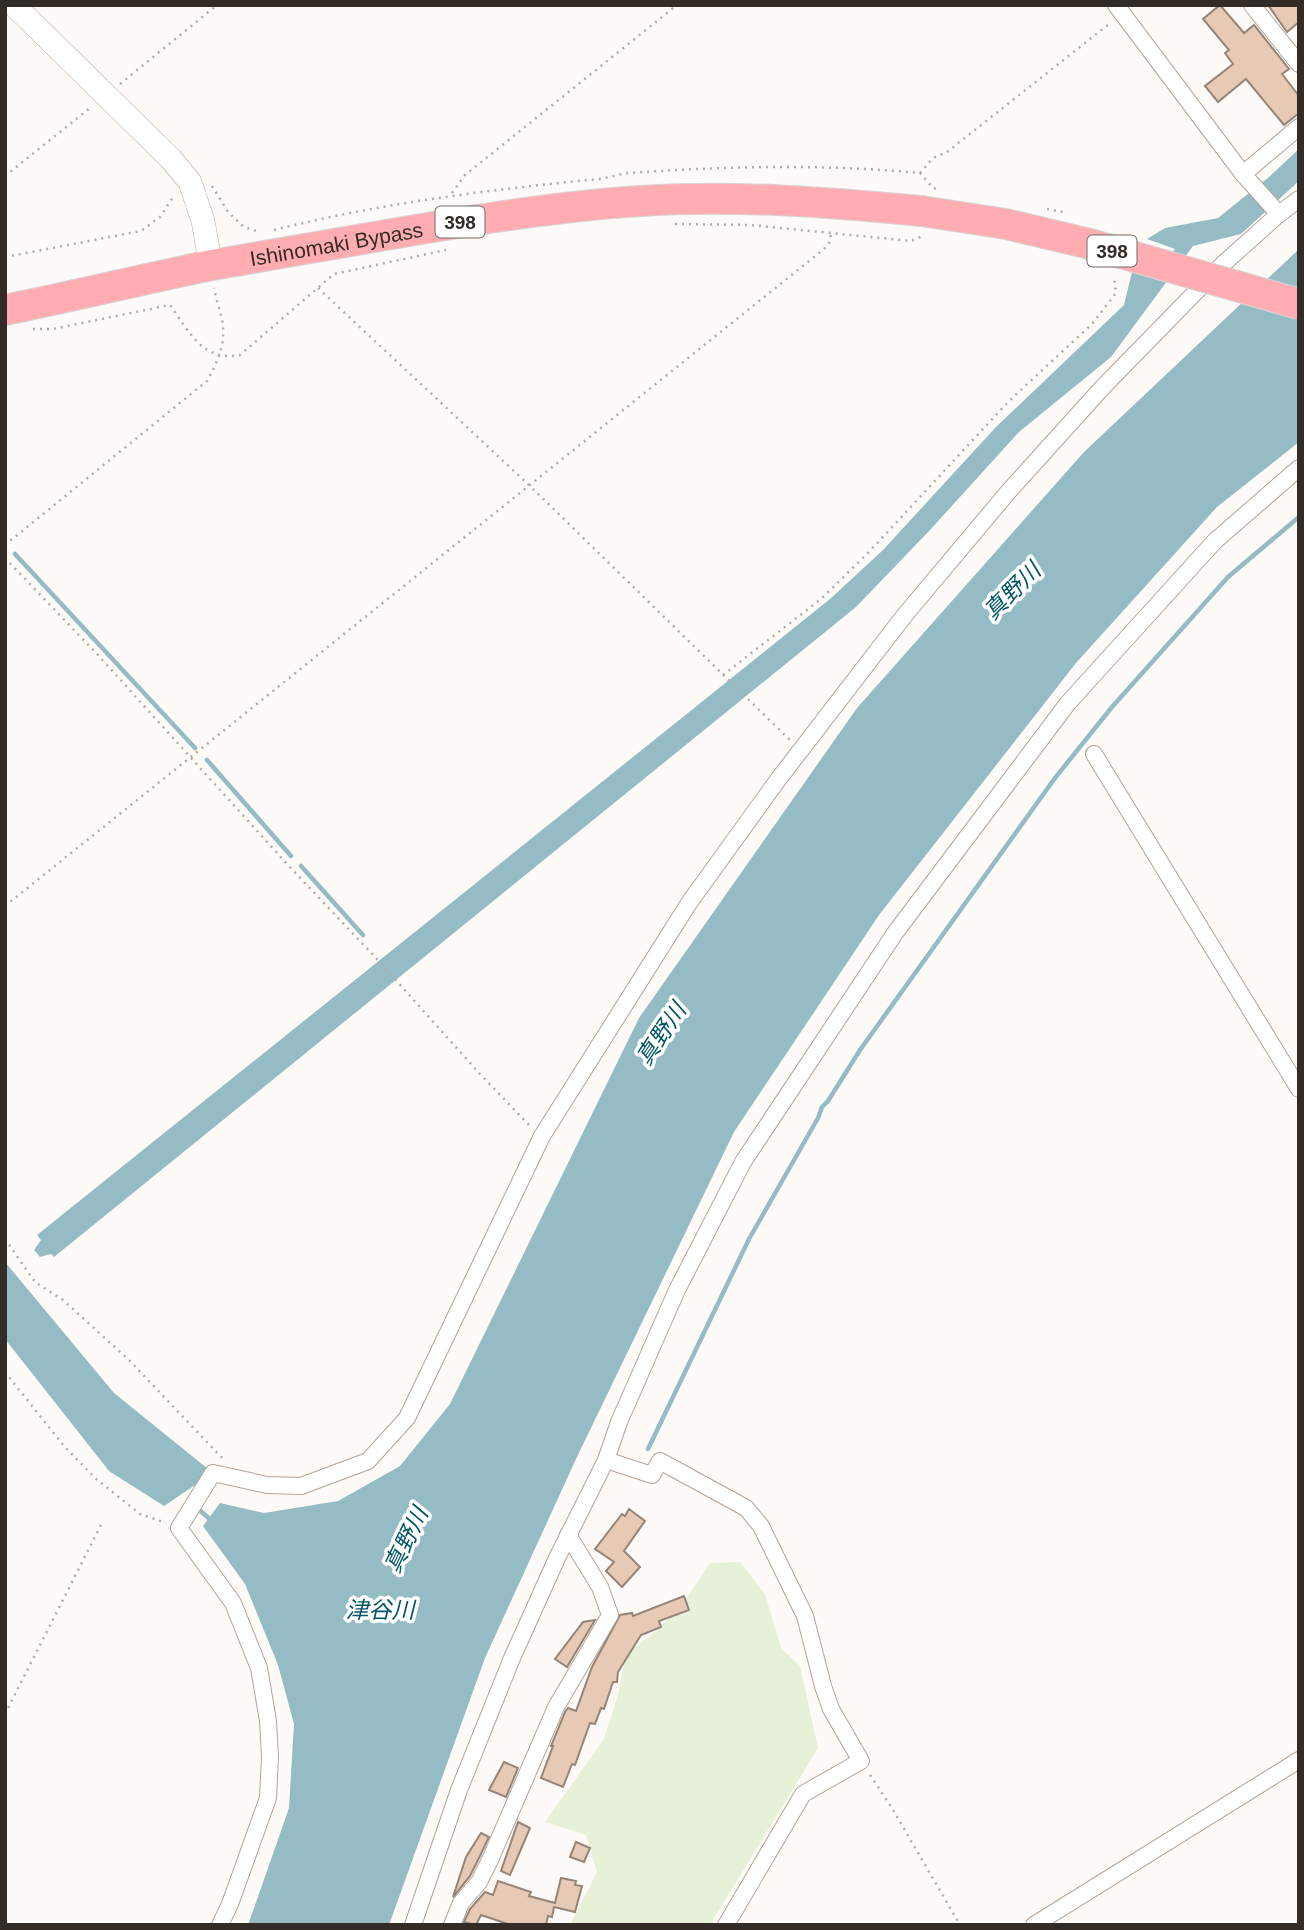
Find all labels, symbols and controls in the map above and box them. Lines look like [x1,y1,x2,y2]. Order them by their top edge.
road number: 398 [435,206,484,238]
street label: Ishinomaki Bypass [248,217,425,270]
road number: 398 [1088,235,1136,266]
water label: 真野川 [978,555,1048,625]
water label: 真野川 [631,996,693,1070]
water label: 真野川 [379,1501,434,1577]
water label: 津谷川 [346,1597,418,1623]

